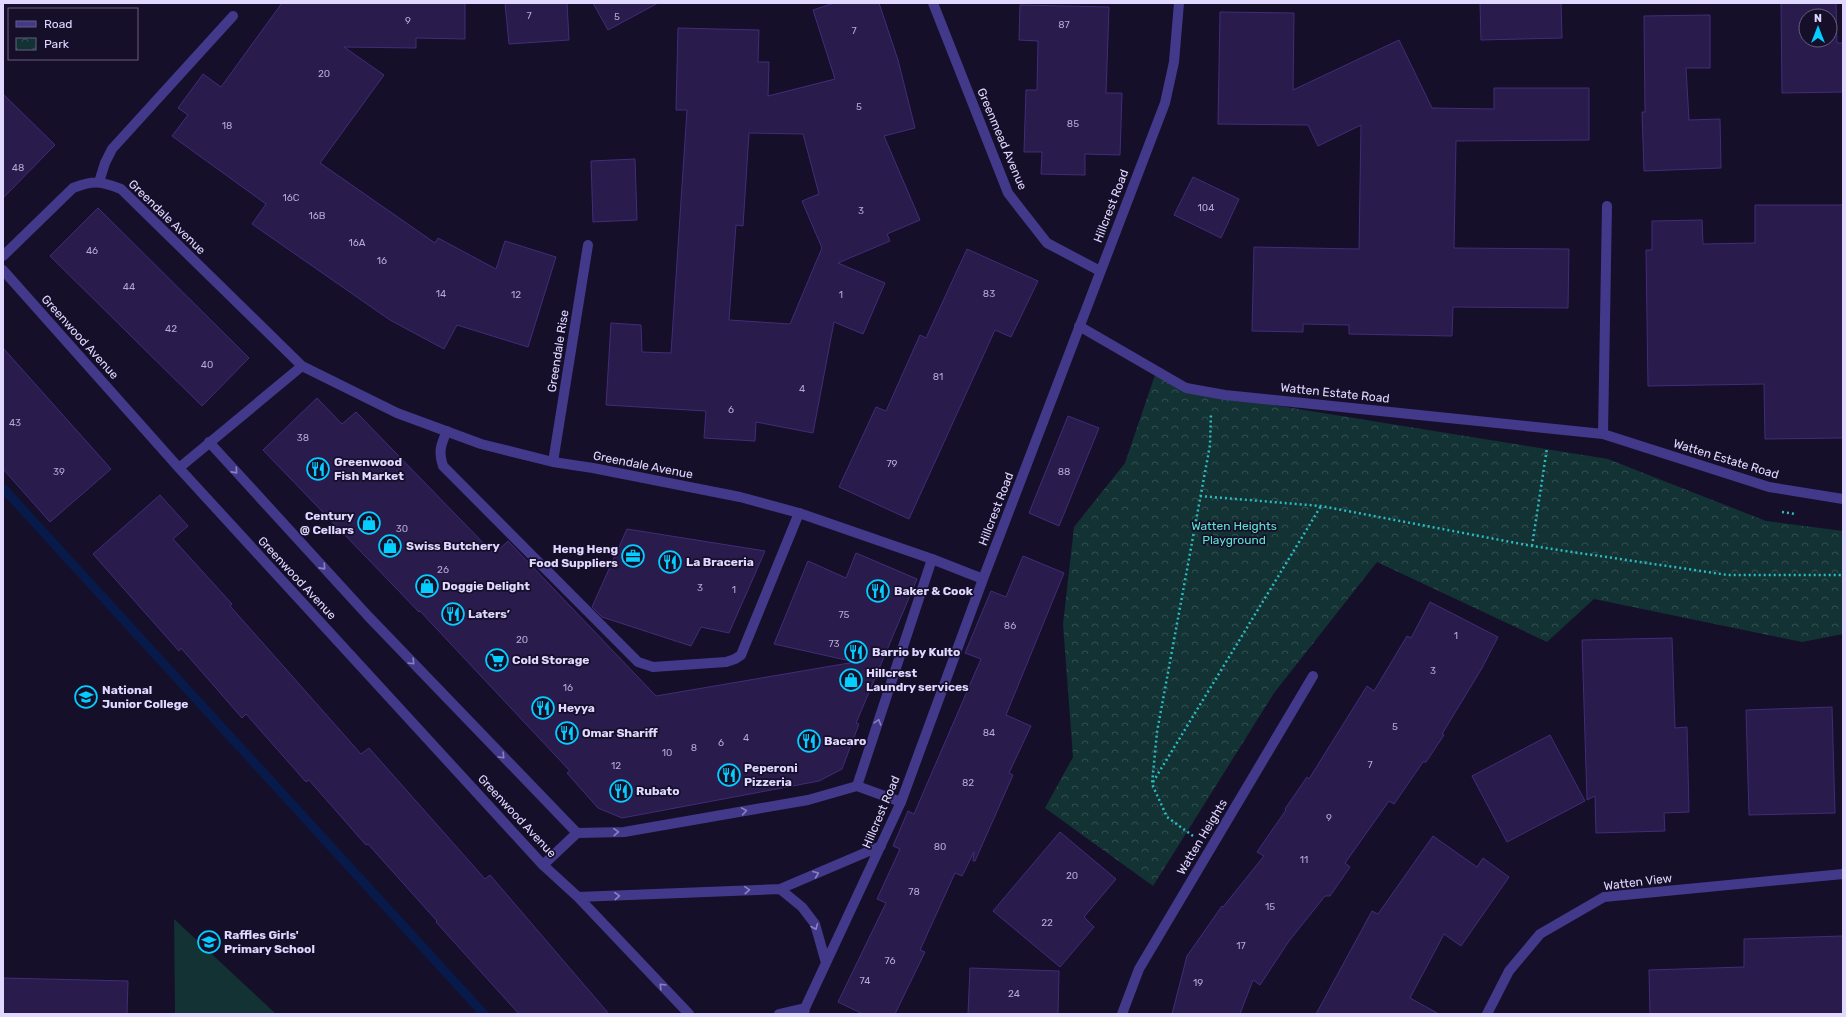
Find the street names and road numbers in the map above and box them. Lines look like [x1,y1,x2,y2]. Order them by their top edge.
street label: Greenmead Avenue [974,86,1030,192]
street label: Hillcrest Road [1091,167,1131,245]
street label: Greendale Avenue [126,177,209,257]
street label: Greenwood Avenue [39,292,122,382]
street label: Greendale Rise [545,309,571,393]
street label: Watten Estate Road [1280,380,1390,406]
street label: Watten Estate Road [1672,436,1780,482]
street label: Greendale Avenue [592,448,694,482]
street label: Hillcrest Road [976,470,1016,548]
street label: Greenwood Avenue [255,534,339,623]
street label: Greenwood Avenue [475,772,559,861]
street label: Hillcrest Road [859,774,903,850]
street label: Watten Heights [1174,797,1230,877]
street label: Watten View [1603,871,1673,893]

